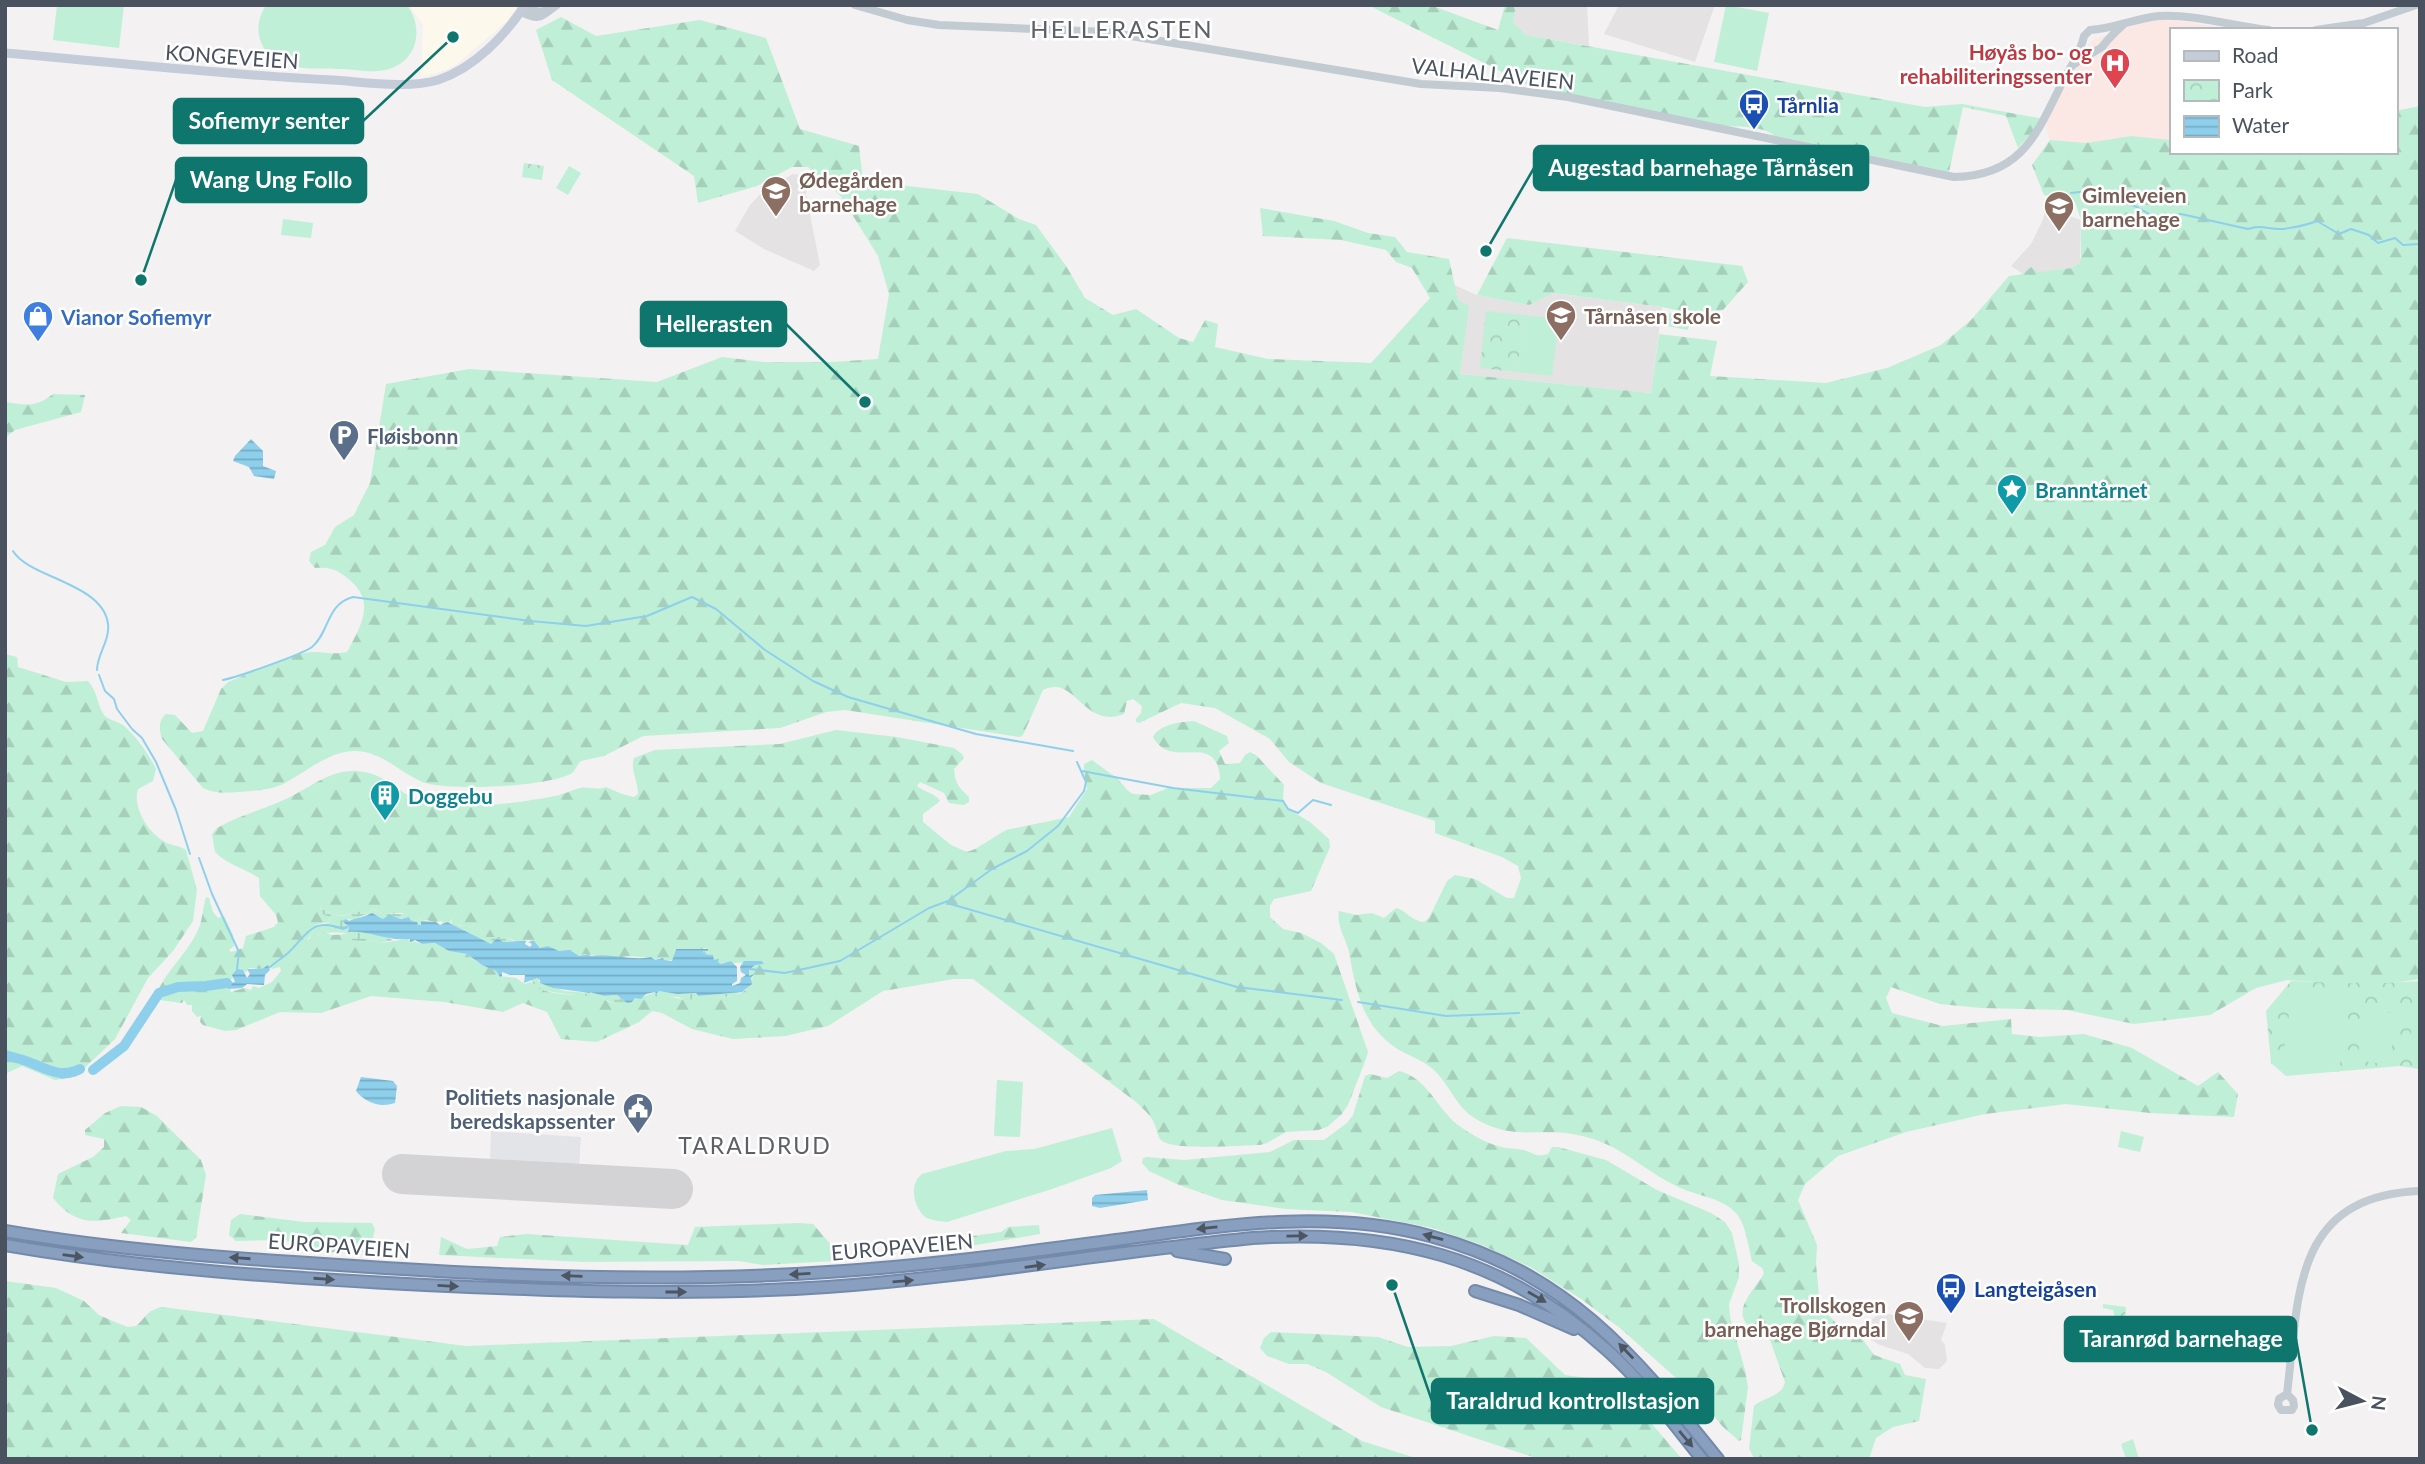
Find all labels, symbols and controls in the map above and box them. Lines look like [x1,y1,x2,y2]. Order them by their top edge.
district label: HELLERASTEN [1030,14,1214,43]
legend [2170,28,2397,154]
street label: KONGEVEIEN [164,39,300,73]
place label: Høyås bo- og rehabiliteringssenter [1900,39,2092,88]
text: Road [2232,42,2279,67]
hospital icon: Høyås bo- og rehabiliteringssenter [2098,46,2132,90]
street label: VALHALLAVEIEN [1410,52,1576,94]
text: Park [2232,77,2273,102]
bus stop icon: Tårnlia [1737,87,1771,131]
place label: Tårnlia [1777,92,1839,117]
callout: Sofiemyr senter [174,99,363,143]
text: Sofiemyr senter [189,106,350,134]
text: Water [2232,112,2289,137]
callout: Augestad barnehage Tårnåsen [1534,146,1868,190]
text: Augestad barnehage Tårnåsen [1547,153,1854,181]
callout: Wang Ung Follo [176,158,366,202]
text: Wang Ung Follo [190,165,352,193]
place label: Ødegården barnehage [799,167,903,216]
school or university icon: Ødegården barnehage [759,174,793,218]
place label: Gimleveien barnehage [2082,182,2187,231]
school or university icon: Gimleveien barnehage [2042,189,2076,233]
school or university icon: Tårnåsen skole [1544,298,1578,342]
shop icon: Vianor Sofiemyr [21,299,55,343]
callout: Hellerasten [641,302,786,346]
place label: Tårnåsen skole [1584,303,1721,328]
place label: Vianor Sofiemyr [60,304,211,329]
text: Hellerasten [655,309,773,337]
parking icon: Fløisbonn [327,418,361,462]
place label: Fløisbonn [367,423,458,448]
place icon: Branntårnet [1995,472,2029,516]
place label: Branntårnet [2035,477,2148,502]
building icon: Doggebu [368,778,402,822]
place label: Doggebu [408,783,493,808]
place label: Politiets nasjonale beredskapssenter [445,1084,615,1133]
public building icon: Politiets nasjonale beredskapssenter [621,1091,655,1135]
district label: TARALDRUD [678,1131,832,1159]
one-way arrow [1196,1223,1218,1234]
street label: EUROPAVEIEN [830,1227,974,1265]
street label: EUROPAVEIEN [267,1228,411,1262]
one-way arrow [1287,1230,1309,1242]
one-way arrow [1421,1231,1443,1242]
one-way arrow [62,1250,84,1261]
one-way arrow [229,1252,251,1263]
one-way arrow [1024,1260,1046,1271]
one-way arrow [788,1268,810,1279]
one-way arrow [561,1271,583,1282]
bus stop icon: Langteigåsen [1934,1271,1968,1315]
one-way arrow [313,1274,335,1285]
one-way arrow [892,1275,914,1286]
place label: Langteigåsen [1974,1276,2097,1301]
one-way arrow [437,1280,459,1291]
one-way arrow [665,1286,687,1298]
one-way arrow [1527,1291,1546,1304]
place label: Trollskogen barnehage Bjørndal [1704,1292,1886,1341]
school or university icon: Trollskogen barnehage Bjørndal [1892,1299,1926,1343]
callout: Taranrød barnehage [2065,1317,2296,1361]
text: Taranrød barnehage [2079,1324,2283,1352]
one-way arrow [1619,1343,1635,1360]
north arrow [2327,1366,2397,1436]
callout: Taraldrud kontrollstasjon [1432,1379,1713,1423]
text: Taraldrud kontrollstasjon [1446,1386,1700,1414]
text: N [2367,1394,2392,1412]
one-way arrow [1678,1430,1693,1448]

